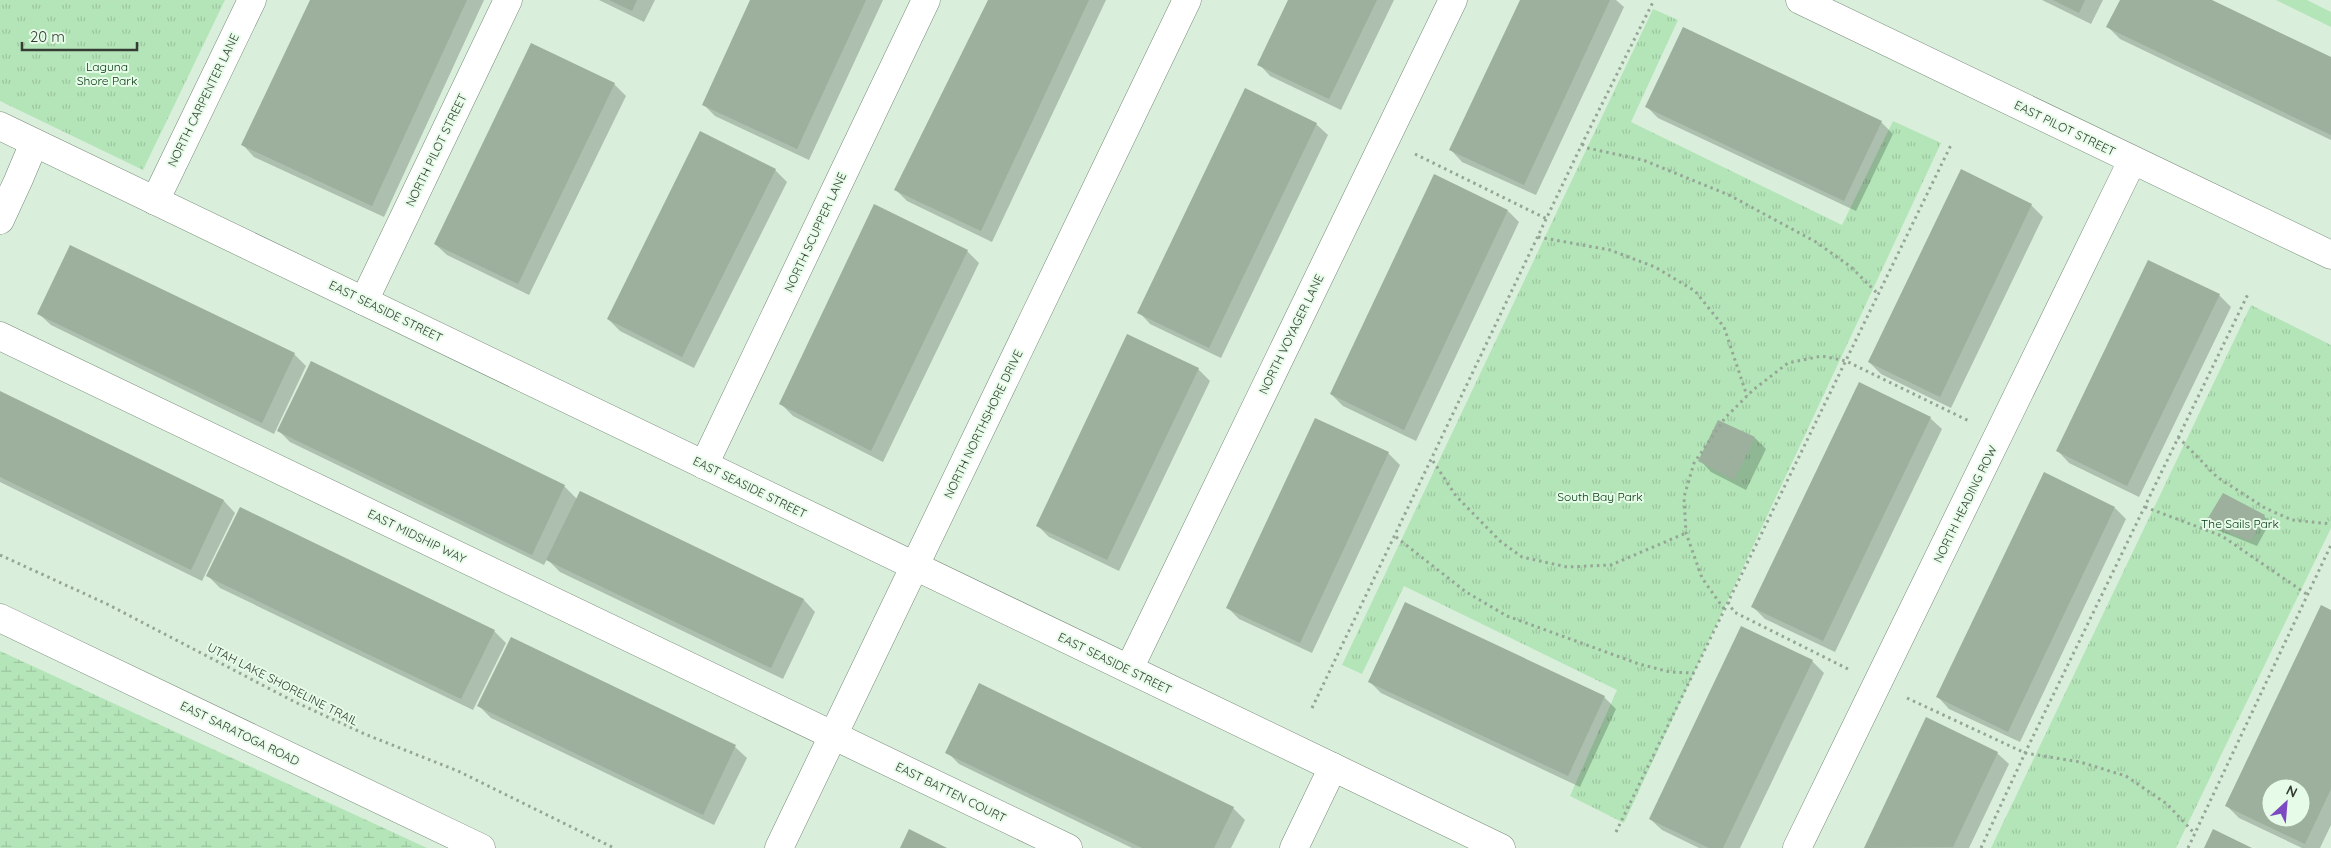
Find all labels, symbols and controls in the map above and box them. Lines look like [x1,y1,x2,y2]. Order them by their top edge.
scale bar [22,20,138,52]
text: 20 m [30,27,65,46]
street label: NORTH CARPENTER LANE [164,31,242,169]
park label: Laguna Shore Park [77,59,137,88]
street label: NORTH PILOT STREET [402,91,470,209]
street label: EAST PILOT STREET [2012,97,2118,159]
street label: NORTH SCUPPER LANE [781,170,849,294]
street label: NORTH VOYAGER LANE [1255,271,1327,396]
street label: EAST SEASIDE STREET [327,277,445,345]
street label: NORTH NORTHSHORE DRIVE [940,347,1026,501]
street label: NORTH HEADING ROW [1930,442,2000,565]
street label: EAST SEASIDE STREET [691,453,809,521]
park label: South Bay Park [1557,489,1643,504]
street label: EAST MIDSHIP WAY [365,506,469,566]
park label: The Sails Park [2201,516,2279,531]
street label: EAST SEASIDE STREET [1056,629,1174,697]
street label: UTAH LAKE SHORELINE TRAIL [205,639,361,729]
street label: EAST SARATOGA ROAD [178,698,302,769]
street label: EAST BATTEN COURT [893,759,1009,825]
north arrow [2261,778,2311,828]
text: N [2283,781,2300,802]

